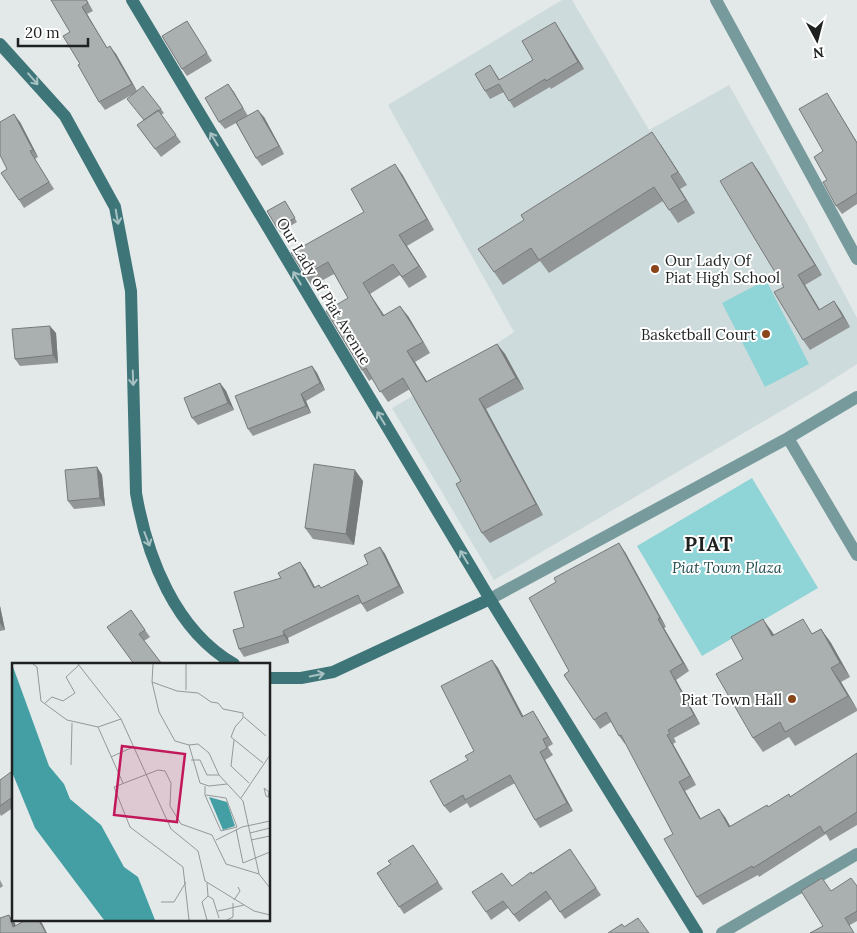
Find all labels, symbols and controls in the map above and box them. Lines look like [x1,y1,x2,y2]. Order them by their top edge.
scale bar [18,15,88,47]
north arrow [792,15,842,65]
text: 20 m [25,23,60,42]
text: N [812,43,825,63]
one-way arrow [28,73,39,86]
one-way arrow [209,132,219,146]
one-way arrow [113,208,123,224]
street label: Our Lady of Piat Avenue [273,214,375,368]
place label: Our Lady Of Piat High School [665,251,780,287]
marker: Our Lady Of Piat High School [649,263,661,275]
one-way arrow [292,272,302,286]
place label: Basketball Court [641,325,756,344]
marker: Basketball Court [760,328,772,340]
one-way arrow [128,370,138,386]
one-way arrow [375,411,385,425]
one-way arrow [143,531,152,546]
district label: PIAT [684,531,734,556]
one-way arrow [459,551,469,565]
park label: Piat Town Plaza [672,558,783,577]
inset map [12,663,270,920]
one-way arrow [309,670,325,679]
place label: Piat Town Hall [681,690,782,709]
marker: Piat Town Hall [786,693,798,705]

